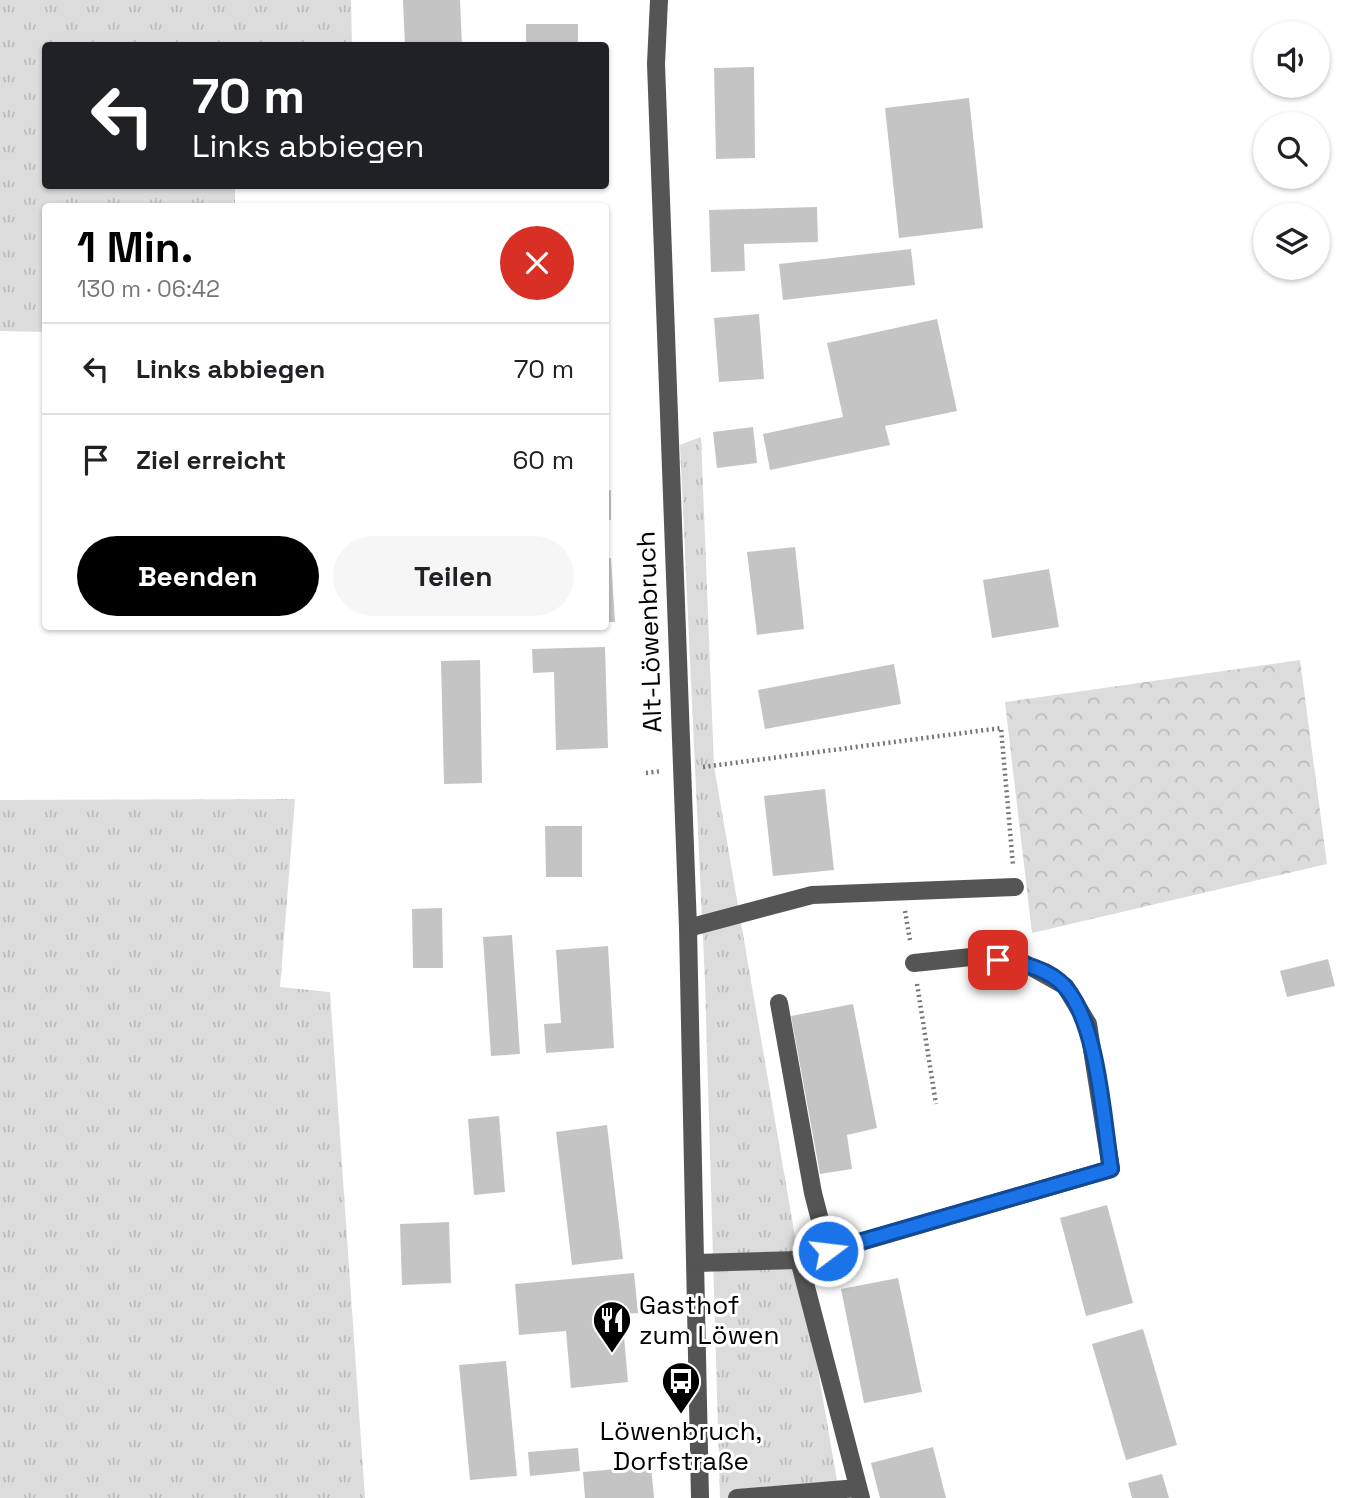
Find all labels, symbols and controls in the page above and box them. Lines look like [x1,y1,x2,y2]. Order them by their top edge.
map controls [1253,21,1330,280]
button: sound [1253,21,1330,98]
text: 70 m [192,65,305,127]
icon: left [77,70,168,161]
button: search [1253,112,1330,189]
text: Links abbiegen [192,126,424,166]
button: layers [1253,203,1330,280]
text: 1 Min. [77,221,193,274]
button: close [500,226,574,300]
text: 130 m · 06:42 [77,274,220,304]
icon: left [77,350,115,388]
text: Links abbiegen [136,352,325,386]
text: 70 m [514,352,574,386]
icon: arrive [77,441,115,479]
text: Ziel erreicht [136,443,286,477]
text: 60 m [512,443,574,477]
street label: Alt-Löwenbruch [628,531,670,733]
button: Beenden [77,536,319,616]
button: Teilen [333,536,574,616]
pin [968,930,1028,990]
icon: arrive [979,941,1017,979]
position arrow [791,1214,865,1288]
place label: Gasthof zum Löwen [639,1288,779,1352]
restaurant icon: Gasthof zum Löwen [591,1299,633,1354]
bus stop icon: Löwenbruch, Dorfstraße [660,1360,702,1415]
place label: Löwenbruch, Dorfstraße [600,1414,762,1478]

